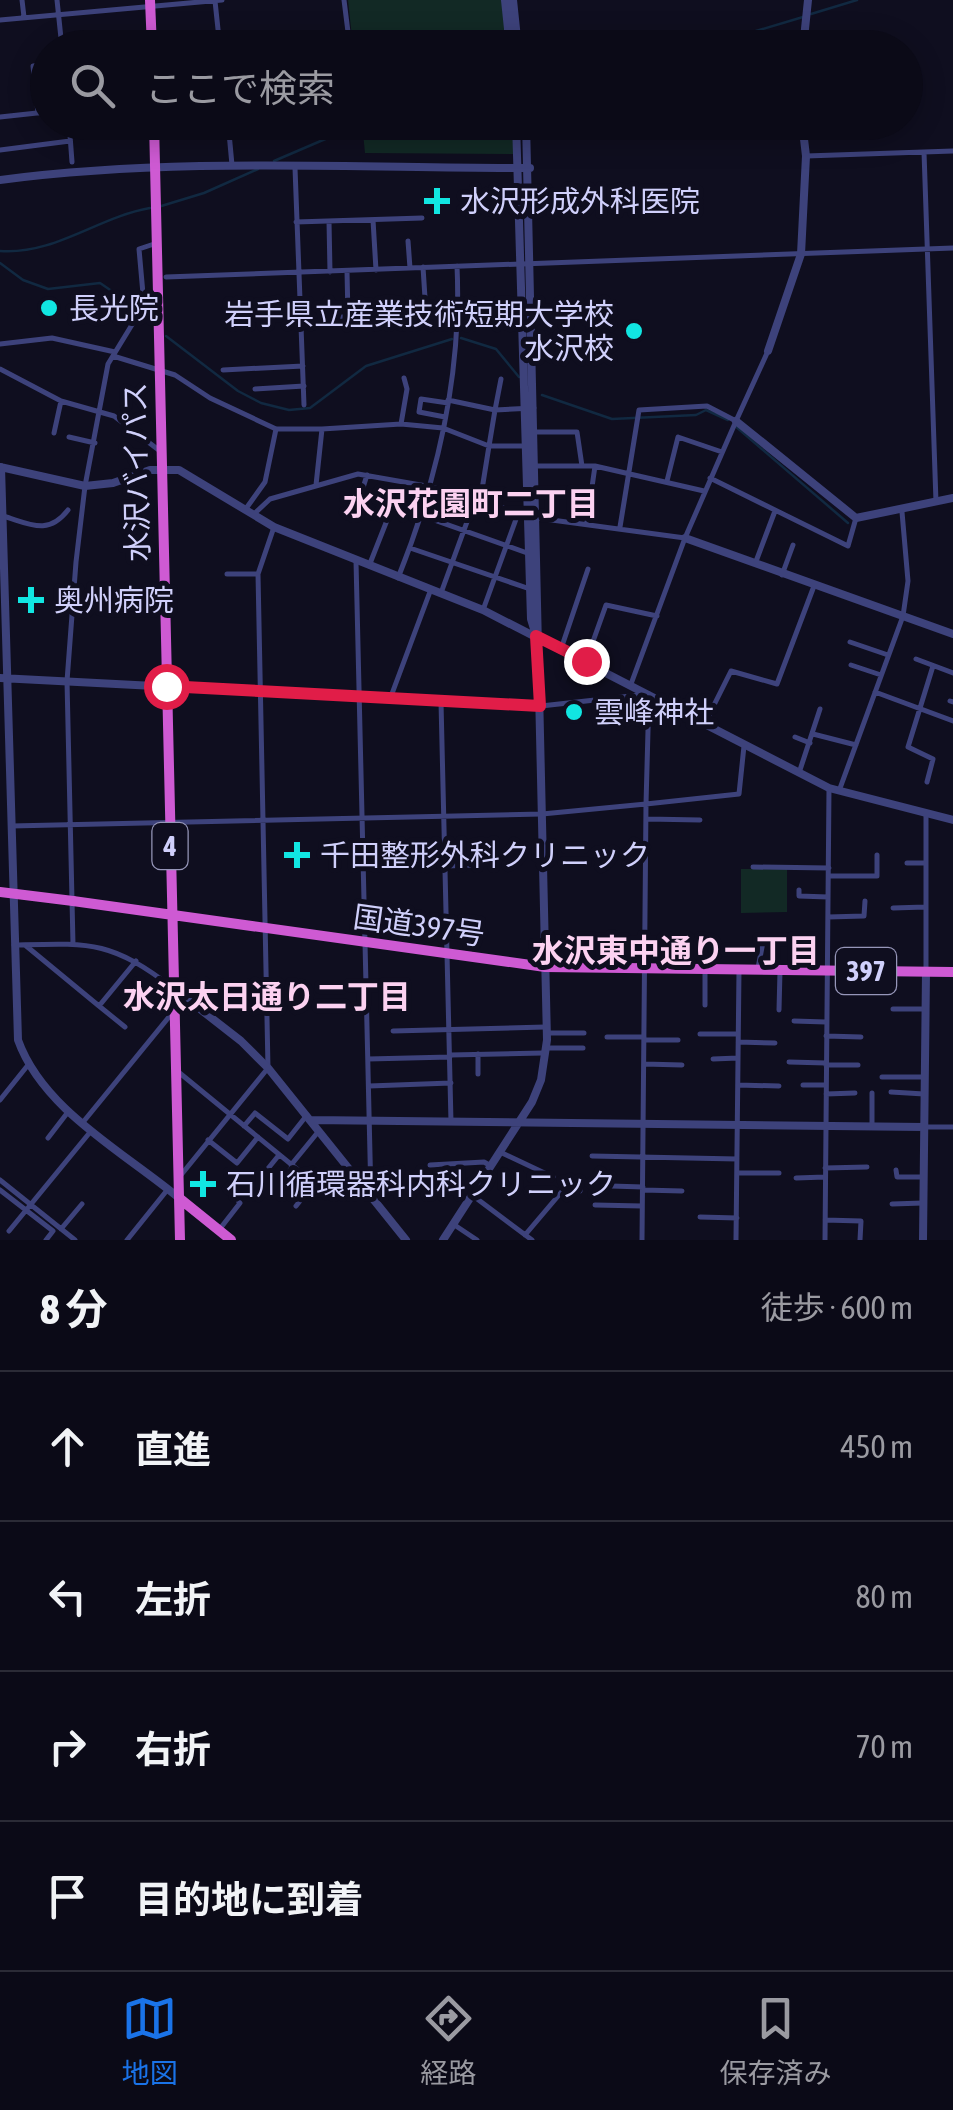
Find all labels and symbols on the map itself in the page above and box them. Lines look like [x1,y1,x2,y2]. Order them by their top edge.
place label: 水沢形成外科医院 [460,184,700,218]
marker: 水沢形成外科医院 [424,188,450,214]
place label: 長光院 [69,291,159,325]
marker: 長光院 [38,297,60,319]
place label: 岩手県立産業技術短期大学校 水沢校 [224,297,614,365]
marker: 岩手県立産業技術短期大学校 水沢校 [623,320,645,342]
street label: 水沢バイパス [117,382,155,562]
district label: 水沢花園町二丁目 [343,485,599,522]
place label: 奥州病院 [54,583,174,617]
marker: 奥州病院 [18,587,44,613]
route end [564,639,610,685]
route start [144,664,190,710]
place label: 雲峰神社 [594,695,714,729]
marker: 雲峰神社 [563,701,585,723]
road number: 4 [152,823,188,869]
place label: 千田整形外科クリニック [320,838,650,872]
marker: 千田整形外科クリニック [284,842,310,868]
street label: 国道397号 [351,899,487,951]
district label: 水沢東中通り一丁目 [532,932,820,969]
road number: 397 [836,948,896,994]
district label: 水沢太日通り二丁目 [123,978,411,1015]
place label: 石川循環器科内科クリニック [226,1167,616,1201]
marker: 石川循環器科内科クリニック [190,1171,216,1197]

